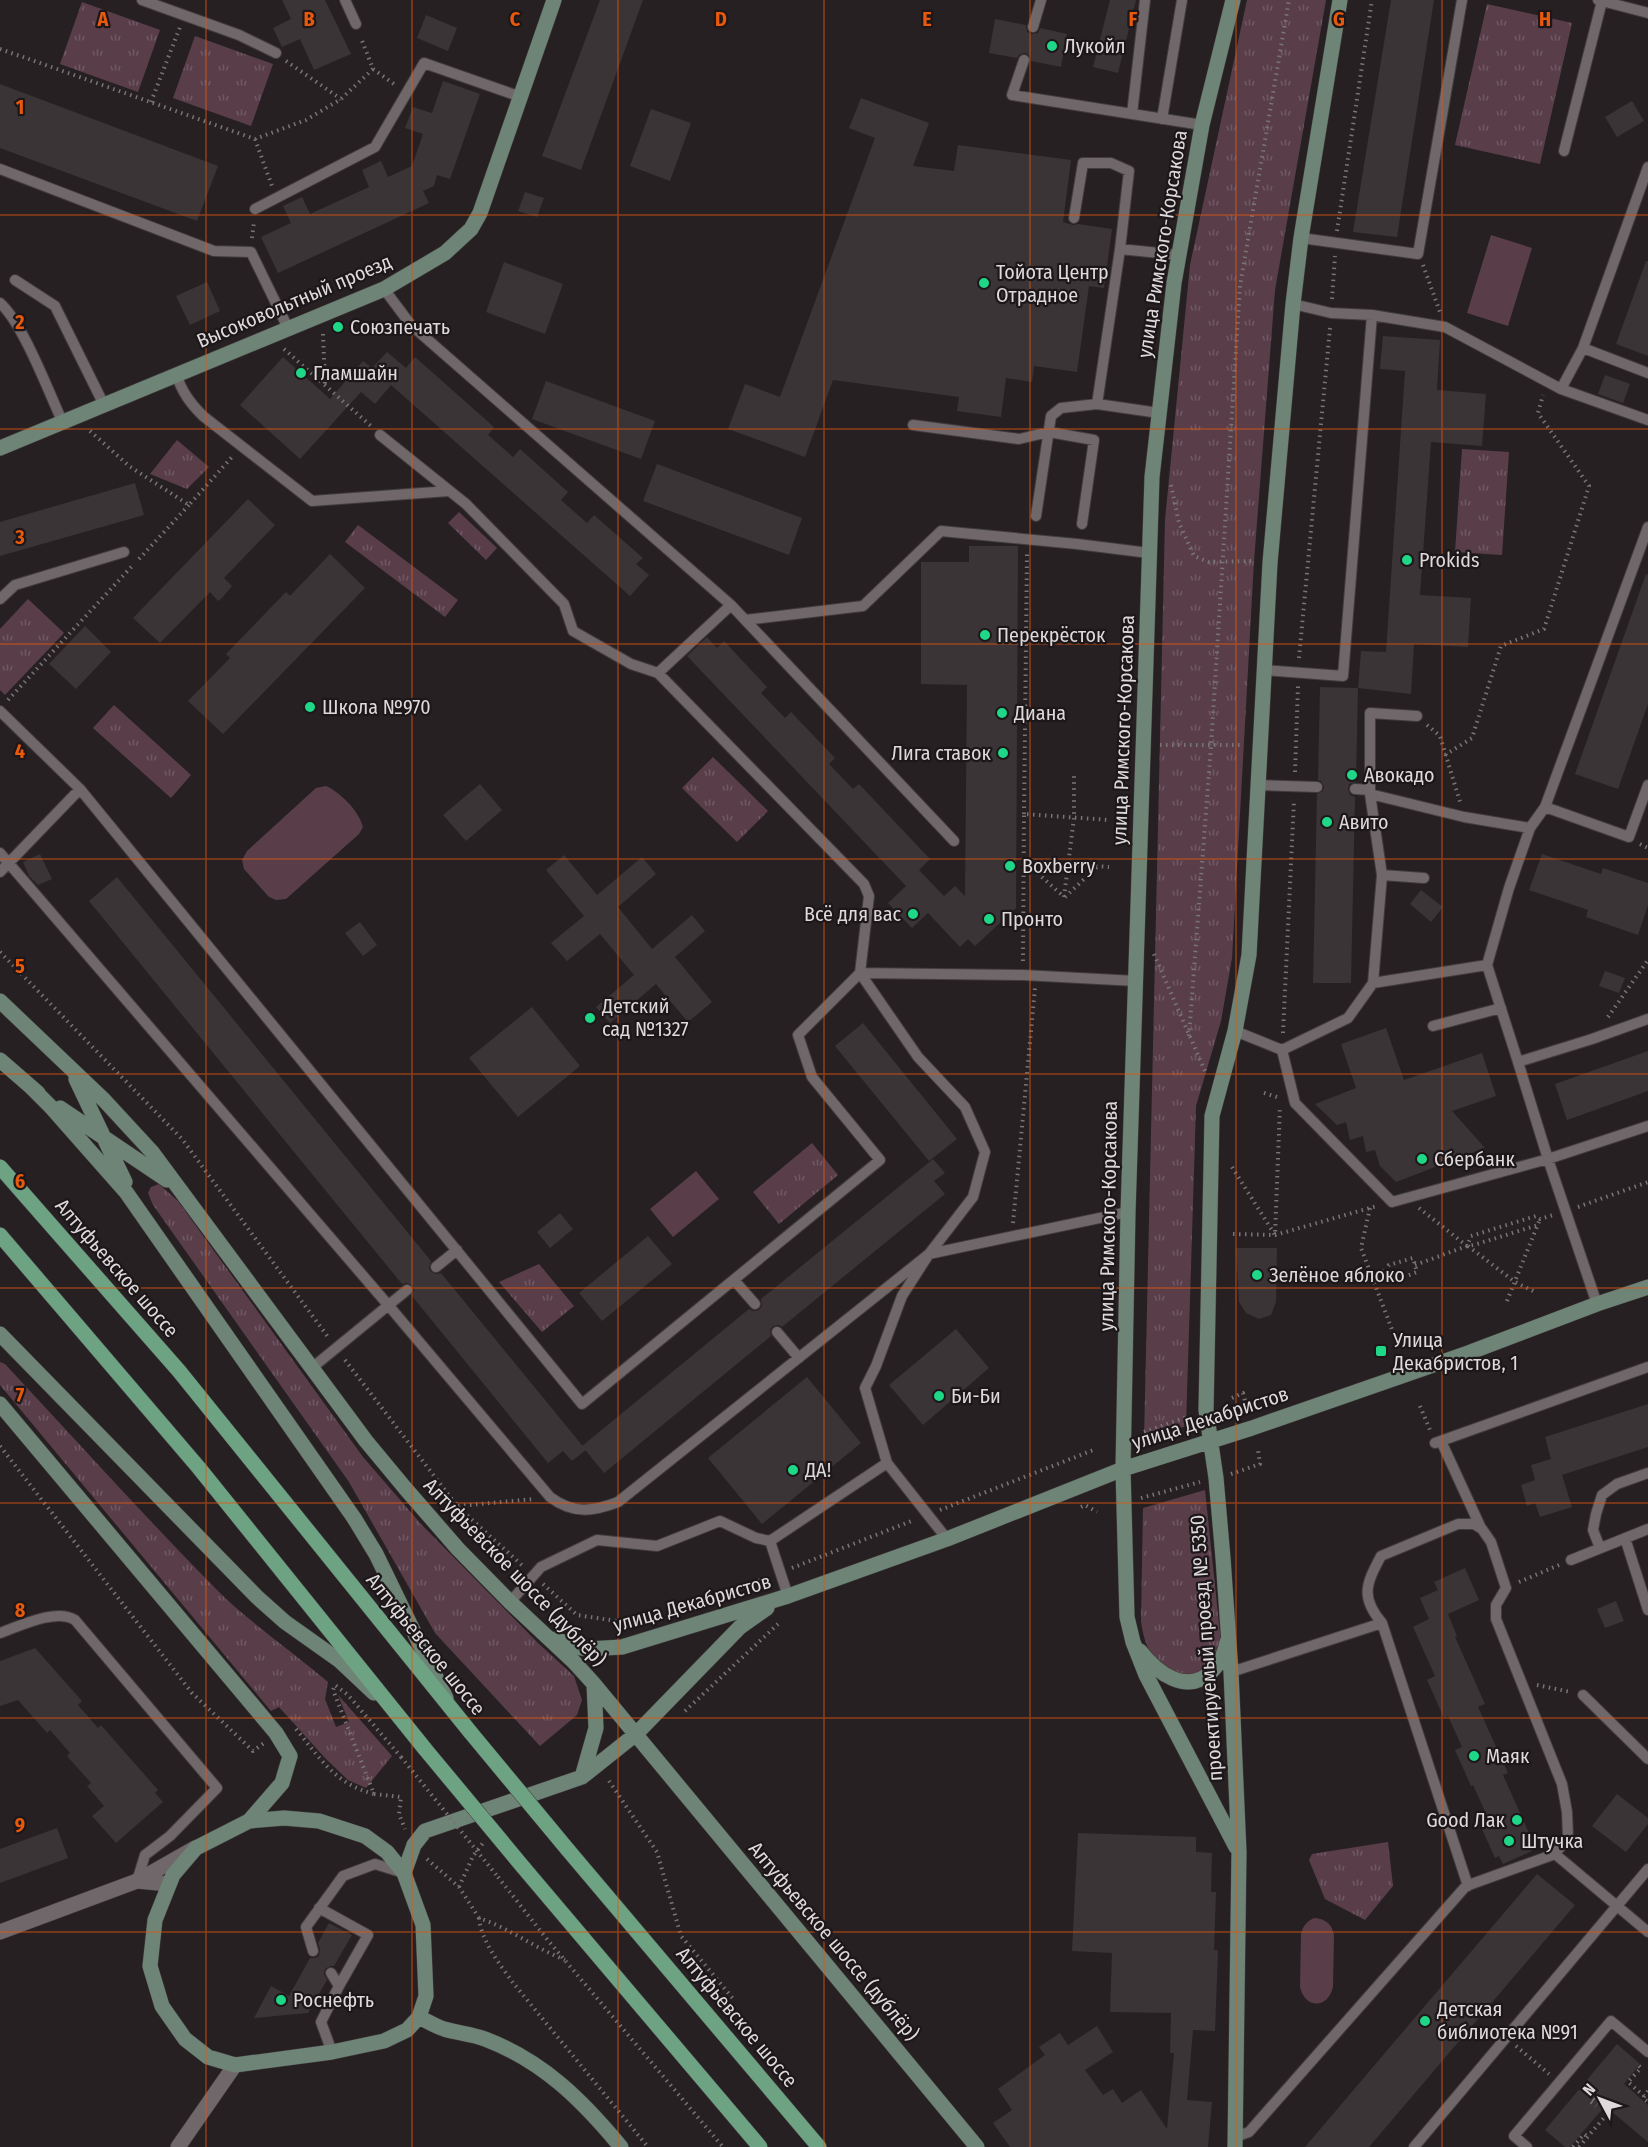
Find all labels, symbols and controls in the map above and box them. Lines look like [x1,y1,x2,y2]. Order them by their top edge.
text: A [97,7,110,31]
text: B [303,7,315,31]
text: C [510,7,521,31]
text: D [715,7,727,31]
text: E [922,7,932,31]
text: F [1129,7,1138,31]
text: G [1333,7,1345,31]
text: H [1539,7,1551,31]
place label: Лукойл [1064,34,1125,58]
marker: Лукойл [1045,39,1059,53]
text: 1 [16,95,24,119]
street label: улица Римского-Корсакова [1132,128,1192,360]
street label: Высоковольтный проезд [193,249,395,353]
place label: Тойота Центр Отрадное [996,260,1109,307]
marker: Тойота Центр Отрадное [977,276,991,290]
text: 2 [14,310,25,334]
place label: Союзпечать [350,315,450,339]
marker: Союзпечать [331,320,345,334]
place label: Гламшайн [313,361,398,385]
marker: Гламшайн [294,366,308,380]
text: 3 [14,525,25,549]
place label: Prokids [1419,548,1480,572]
marker: Prokids [1400,553,1414,567]
street label: улица Римского-Корсакова [1107,615,1139,845]
place label: Перекрёсток [997,623,1106,647]
marker: Перекрёсток [978,628,992,642]
place label: Школа №970 [322,695,431,719]
marker: Школа №970 [303,700,317,714]
place label: Диана [1013,701,1066,725]
marker: Диана [995,706,1009,720]
text: 4 [15,739,25,763]
place label: Лига ставок [891,741,992,765]
marker: Лига ставок [996,746,1010,760]
place label: Авокадо [1364,763,1434,787]
marker: Авокадо [1345,768,1359,782]
place label: Авито [1339,810,1388,834]
marker: Авито [1320,815,1334,829]
place label: Boxberry [1022,854,1096,878]
marker: Boxberry [1003,859,1017,873]
place label: Всё для вас [804,902,901,926]
marker: Всё для вас [906,907,920,921]
place label: Пронто [1001,907,1063,931]
marker: Пронто [982,912,996,926]
text: 5 [15,954,25,978]
place label: Детский сад №1327 [601,994,689,1041]
marker: Детский сад №1327 [583,1011,597,1025]
street label: улица Римского-Корсакова [1094,1101,1122,1331]
place label: Сбербанк [1434,1147,1515,1171]
marker: Сбербанк [1415,1152,1429,1166]
text: 6 [15,1169,25,1193]
street label: Алтуфьевское шоссе [50,1194,184,1342]
place label: Зелёное яблоко [1269,1263,1405,1287]
marker: Зелёное яблоко [1250,1268,1264,1282]
place label: Улица Декабристов, 1 [1392,1328,1518,1375]
marker: Улица Декабристов, 1 [1374,1344,1388,1358]
street label: улица Декабристов [1129,1381,1291,1455]
text: 7 [16,1383,25,1407]
place label: Би-Би [951,1384,1001,1408]
marker: Би-Би [932,1389,946,1403]
place label: ДА! [804,1458,831,1482]
marker: ДА! [786,1463,800,1477]
street label: Алтуфьевское шоссе (дублёр) [419,1473,611,1671]
street label: проектируемый проезд № 5350 [1185,1514,1227,1782]
street label: Алтуфьевское шоссе [361,1568,491,1720]
street label: улица Декабристов [610,1569,774,1637]
text: 8 [15,1598,26,1622]
place label: Маяк [1486,1744,1530,1768]
marker: Маяк [1467,1749,1481,1763]
place label: Good Лак [1426,1808,1506,1832]
text: 9 [15,1813,25,1837]
marker: Good Лак [1510,1813,1524,1827]
place label: Штучка [1521,1829,1583,1853]
marker: Штучка [1502,1834,1516,1848]
street label: Алтуфьевское шоссе (дублёр) [744,1837,924,2045]
street label: Алтуфьевское шоссе [671,1942,803,2092]
place label: Роснефть [293,1988,374,2012]
marker: Роснефть [274,1993,288,2007]
place label: Детская библиотека №91 [1436,1997,1578,2044]
marker: Детская библиотека №91 [1418,2014,1432,2028]
north arrow [1570,2069,1630,2129]
text: N [1579,2080,1599,2099]

